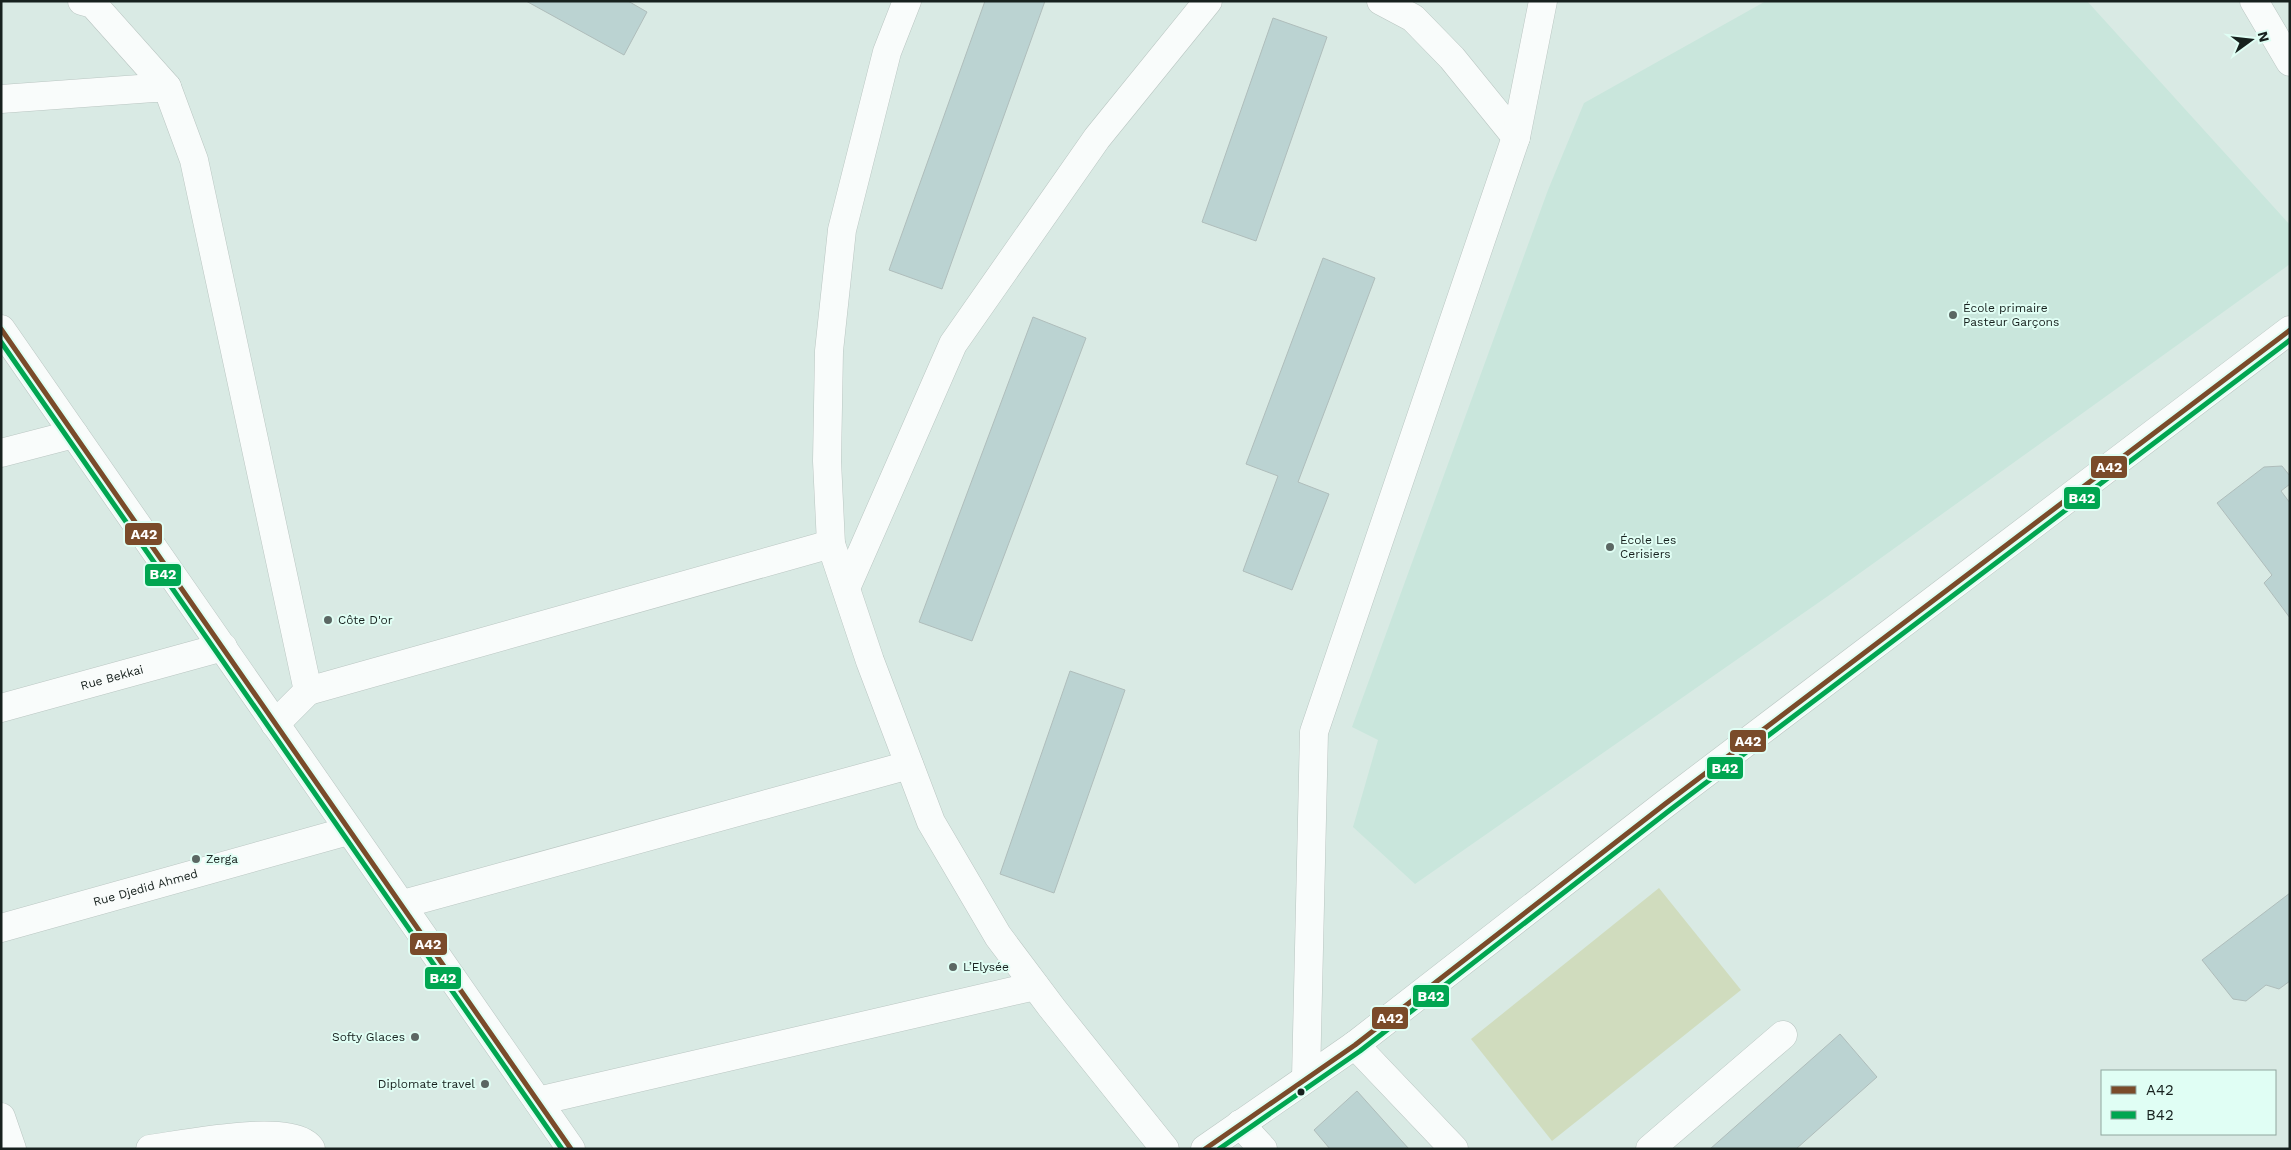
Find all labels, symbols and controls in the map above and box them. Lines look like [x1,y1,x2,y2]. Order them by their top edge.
north arrow [2226,15,2276,65]
text: N [2254,30,2273,44]
place label: École primaire Pasteur Garçons [1963,301,2059,329]
marker: École primaire Pasteur Garçons [1947,309,1959,321]
line badge: A42 [2090,455,2128,479]
text: A42 [2096,459,2122,475]
line badge: B42 [2063,486,2101,510]
text: B42 [2069,490,2095,506]
line badge: A42 [124,522,163,546]
text: A42 [131,526,157,542]
place label: École Les Cerisiers [1620,533,1676,561]
marker: École Les Cerisiers [1604,541,1616,553]
line badge: B42 [144,563,182,587]
text: B42 [150,566,176,582]
place label: Côte D'or [338,613,393,627]
marker: Côte D'or [322,614,334,626]
street label: Rue Bekkai [79,662,145,693]
line badge: A42 [1729,729,1767,753]
text: A42 [1735,733,1761,749]
line badge: B42 [1706,756,1744,780]
text: B42 [1712,760,1738,776]
place label: Zerga [206,852,238,866]
marker: Zerga [190,853,202,865]
street label: Rue Djedid Ahmed [91,866,199,909]
line badge: A42 [409,932,448,956]
text: A42 [415,936,441,952]
place label: L’Elysée [963,960,1009,974]
marker: L’Elysée [947,961,959,973]
line badge: B42 [424,966,462,990]
text: B42 [430,970,456,986]
line badge: B42 [1412,984,1450,1008]
text: B42 [1418,988,1444,1004]
line badge: A42 [1371,1006,1409,1030]
text: A42 [1377,1010,1403,1026]
place label: Softy Glaces [332,1030,405,1044]
marker: Softy Glaces [409,1031,421,1043]
legend [2101,1070,2276,1135]
place label: Diplomate travel [378,1077,475,1091]
marker: Diplomate travel [479,1078,491,1090]
text: A42 [2146,1081,2174,1099]
unlabelled marker [1296,1087,1306,1097]
text: B42 [2146,1106,2174,1124]

